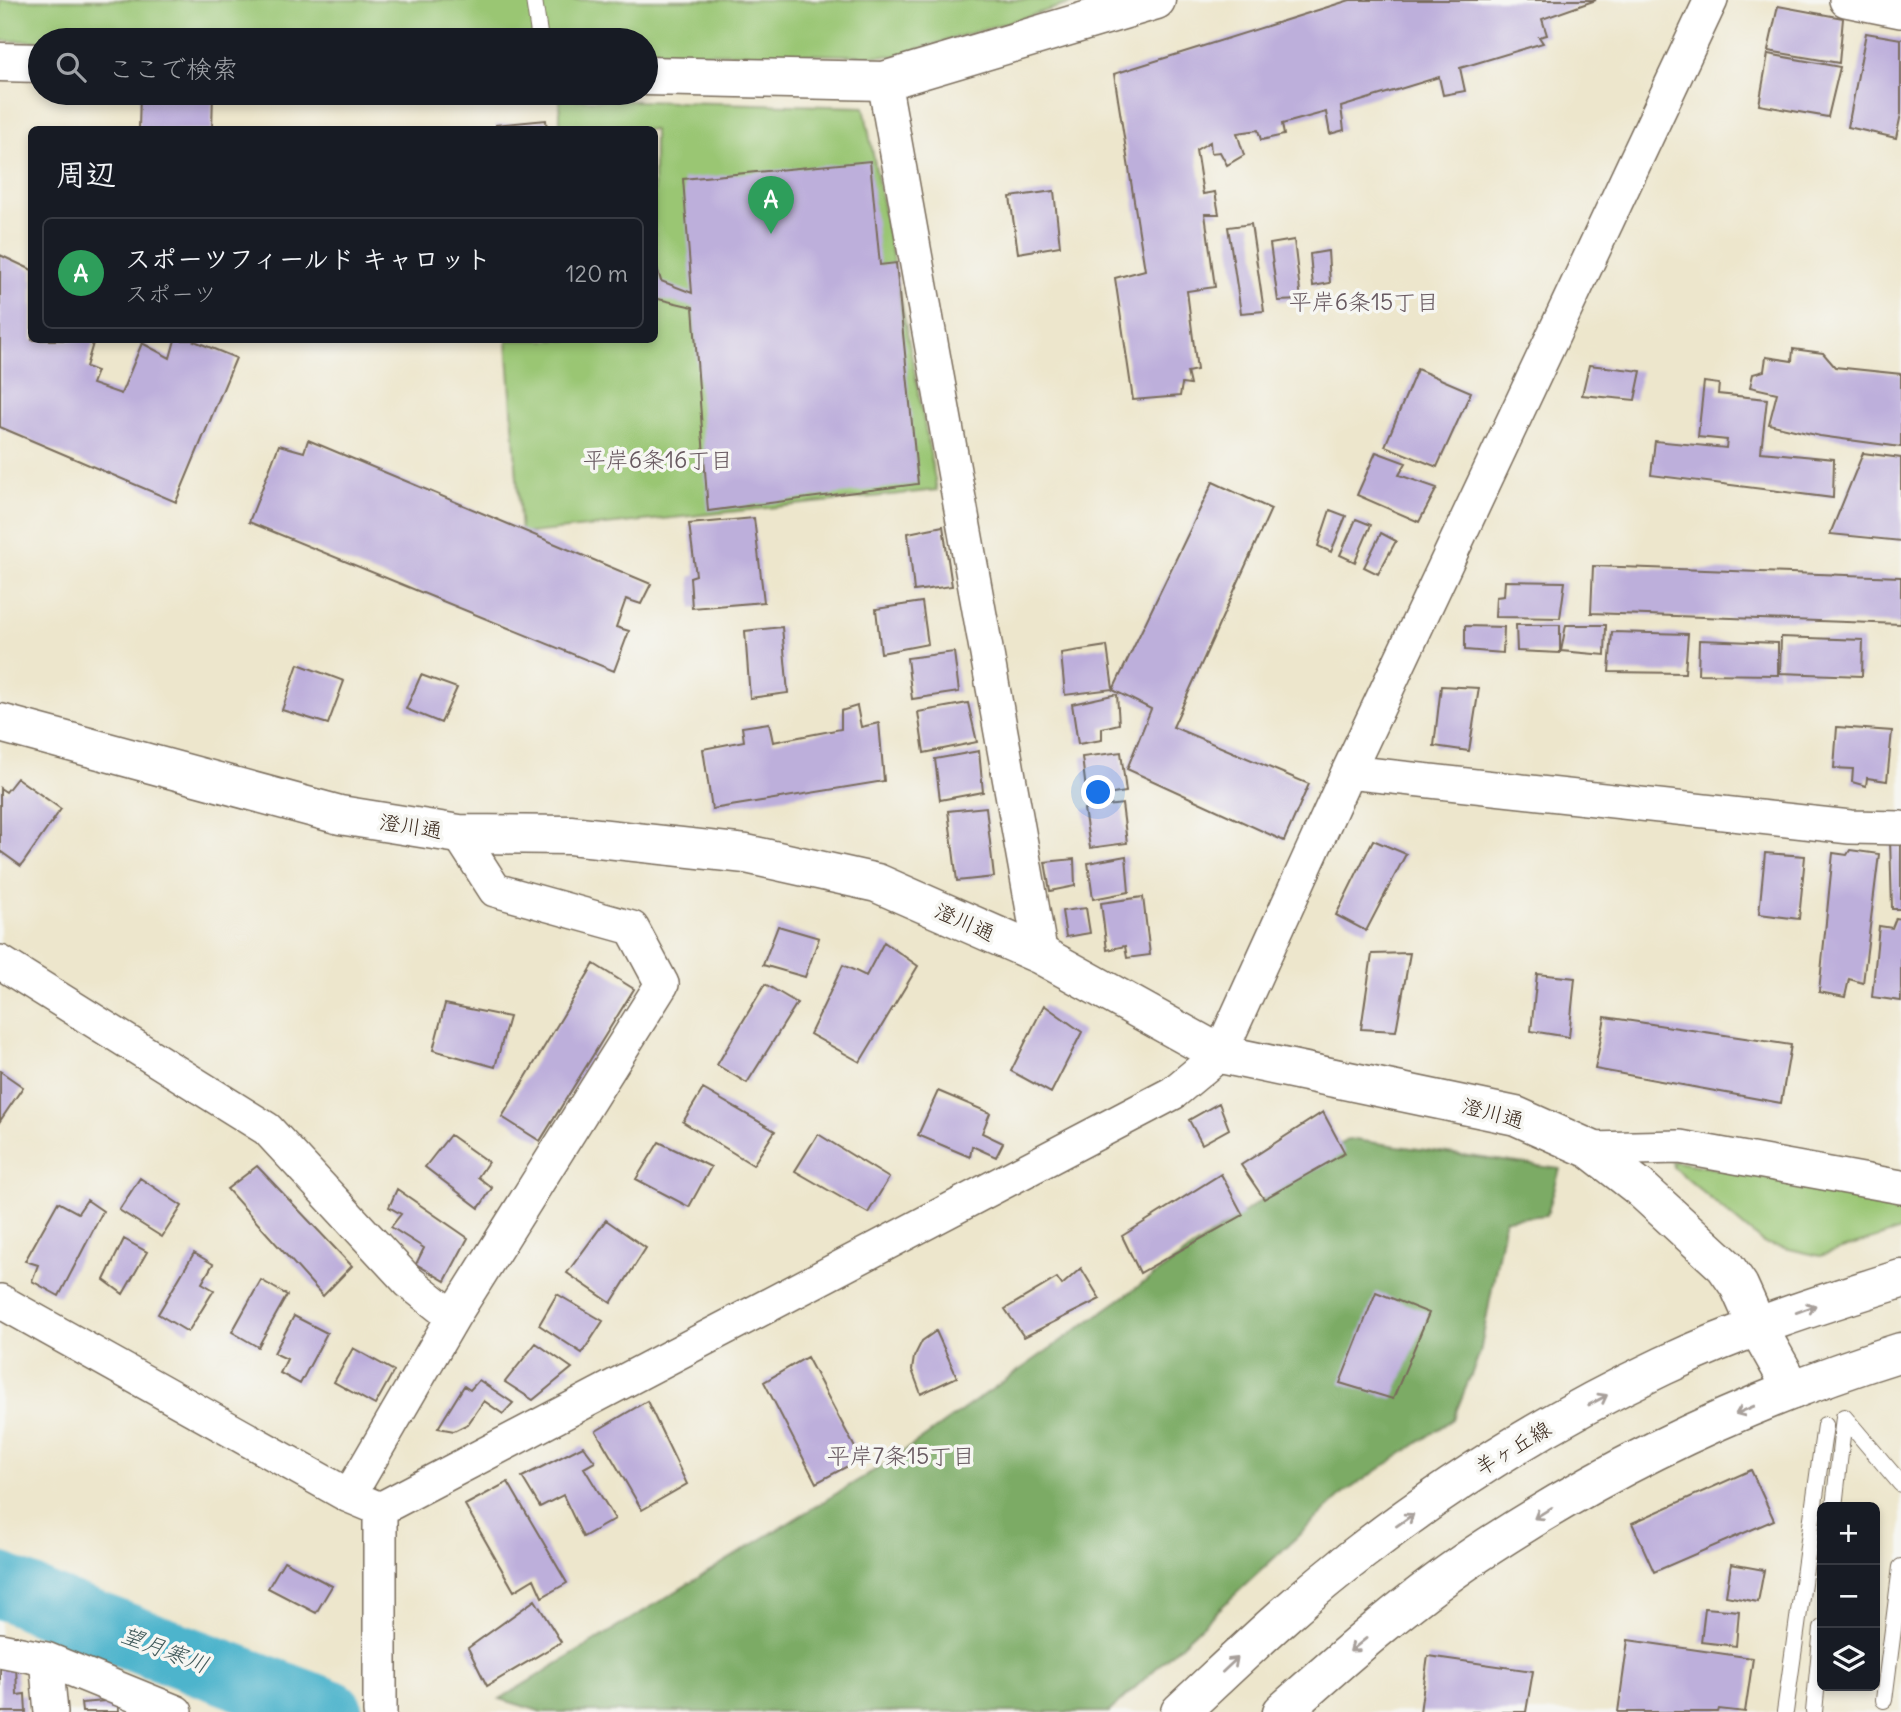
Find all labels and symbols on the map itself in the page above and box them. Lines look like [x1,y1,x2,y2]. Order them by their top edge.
pin: A [748,176,794,234]
district label: 平岸6条15丁目 [1289,287,1439,316]
district label: 平岸6条16丁目 [583,445,733,474]
your location [1081,775,1115,809]
street label: 澄川通 [378,808,444,844]
street label: 澄川通 [931,897,999,947]
street label: 澄川通 [1459,1092,1527,1134]
one-way arrow [1794,1302,1816,1314]
one-way arrow [1587,1393,1607,1407]
one-way arrow [1735,1404,1757,1417]
street label: 羊ヶ丘線 [1470,1415,1556,1481]
district label: 平岸7条15丁目 [827,1441,975,1470]
one-way arrow [1533,1506,1553,1520]
one-way arrow [1395,1513,1414,1527]
water label: 望月寒川 [117,1619,213,1679]
one-way arrow [1349,1638,1368,1653]
one-way arrow [1221,1657,1238,1674]

